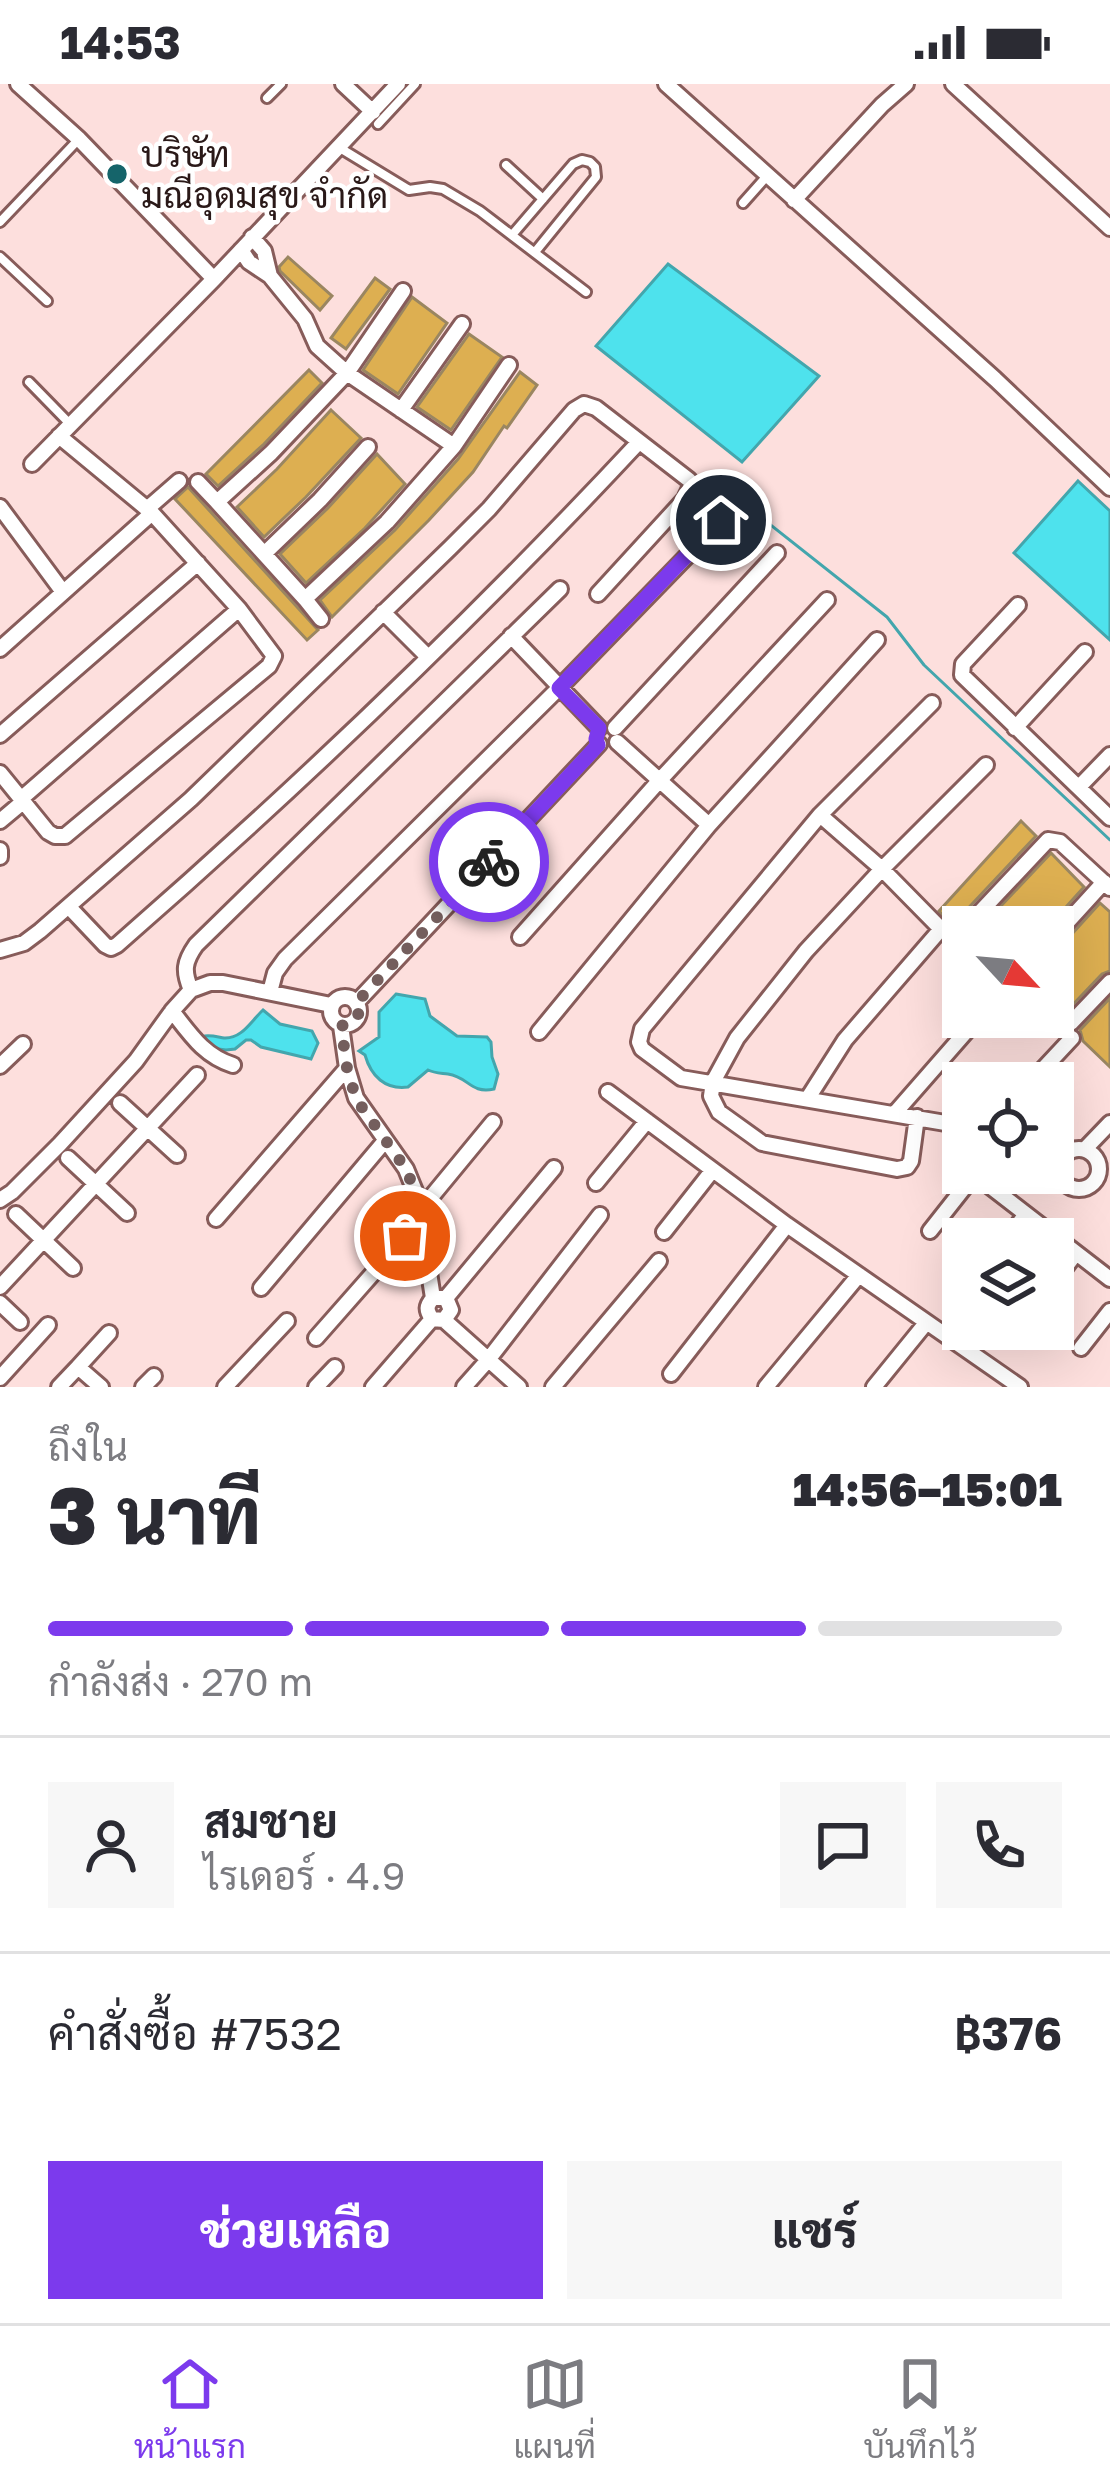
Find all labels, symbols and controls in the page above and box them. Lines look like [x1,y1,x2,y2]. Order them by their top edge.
text: 14:53 [60,15,181,69]
place label: บริษัท มณีอุดมสุข จำกัด [141,132,388,220]
marker: บริษัท มณีอุดมสุข จำกัด [104,161,130,187]
pin [670,469,772,571]
icon: home [688,487,754,553]
courier [429,802,549,922]
icon: bike [456,829,522,895]
north arrow [942,906,1074,1038]
map controls [942,906,1074,1350]
button: locate [942,1062,1074,1194]
pin [354,1185,456,1287]
icon: bag [372,1203,438,1269]
button: layers [942,1218,1074,1350]
text: ถึงใน [48,1423,128,1470]
text: 14:56–15:01 [793,1462,1062,1516]
text: 3 นาที [48,1468,262,1561]
text: กำลังส่ง · 270 m [48,1658,313,1705]
button: person [48,1782,174,1908]
button: chat [780,1782,906,1908]
button: phone [936,1782,1062,1908]
text: สมชาย [204,1794,338,1848]
text: ไรเดอร์ · 4.9 [204,1852,405,1899]
text: คำสั่งซื้อ #7532 [48,2006,342,2060]
text: ฿376 [954,2006,1062,2060]
button: ช่วยเหลือ [48,2161,543,2299]
button: แชร์ [567,2161,1062,2299]
tab: หน้าแรก [134,2351,246,2466]
tab: แผนที่ [514,2351,596,2466]
tab: บันทึกไว้ [863,2351,976,2466]

